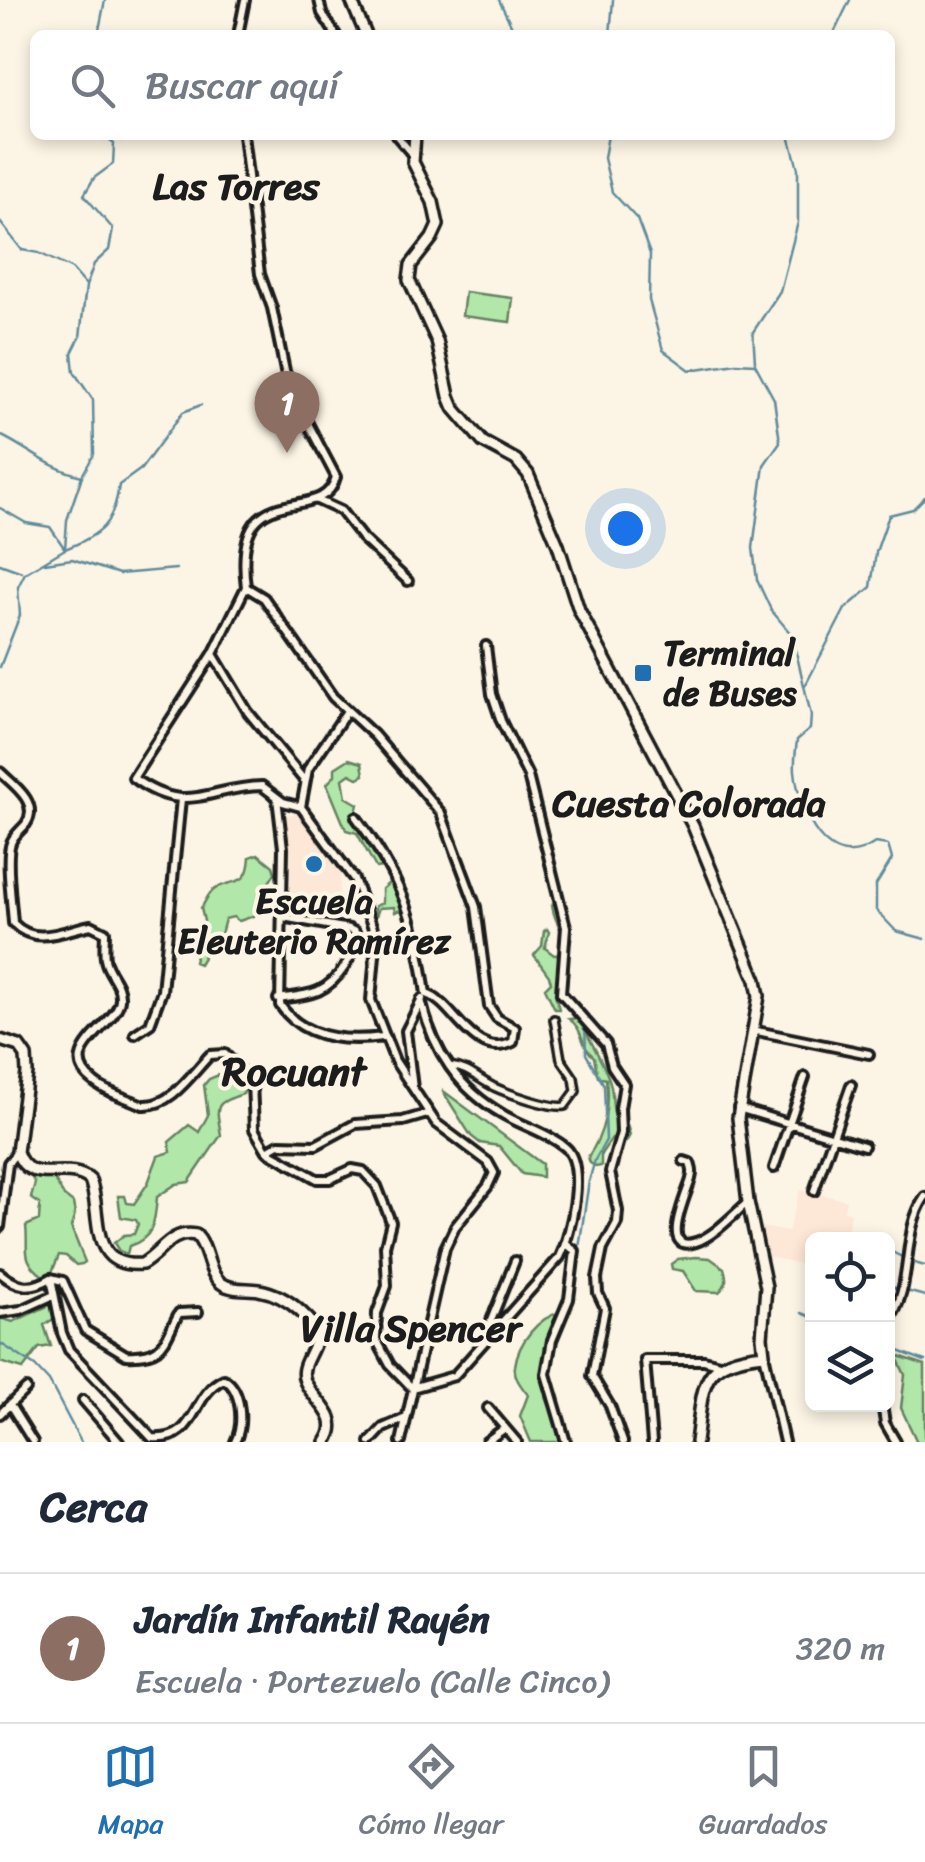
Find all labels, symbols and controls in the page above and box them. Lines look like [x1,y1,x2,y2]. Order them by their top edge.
search box [30,30,895,140]
text: Buscar aquí [145,52,339,119]
icon: search [65,58,120,113]
district label: Las Torres [152,153,321,220]
pin: 1 [254,370,320,453]
your location [600,503,651,554]
place label: Terminal de Buses [663,622,797,724]
marker: Terminal de Buses [632,662,654,684]
district label: Cuesta Colorada [551,770,826,837]
marker: Escuela Eleuterio Ramírez [303,853,325,875]
place label: Escuela Eleuterio Ramírez [177,870,452,972]
district label: Rocuant [221,1036,369,1107]
map controls [805,1232,895,1412]
button: locate [805,1232,895,1322]
district label: Villa Spencer [301,1295,524,1362]
button: layers [805,1322,895,1412]
text: Cerca [40,1470,147,1544]
text: Jardín Infantil Rayén [135,1586,490,1653]
text: 1 [66,1620,79,1677]
text: 320 m [796,1620,885,1677]
text: Escuela · Portezuelo (Calle Cinco) [135,1653,609,1710]
tab: Mapa [98,1739,163,1848]
tab: Cómo llegar [359,1739,503,1848]
tab: Guardados [699,1739,827,1848]

